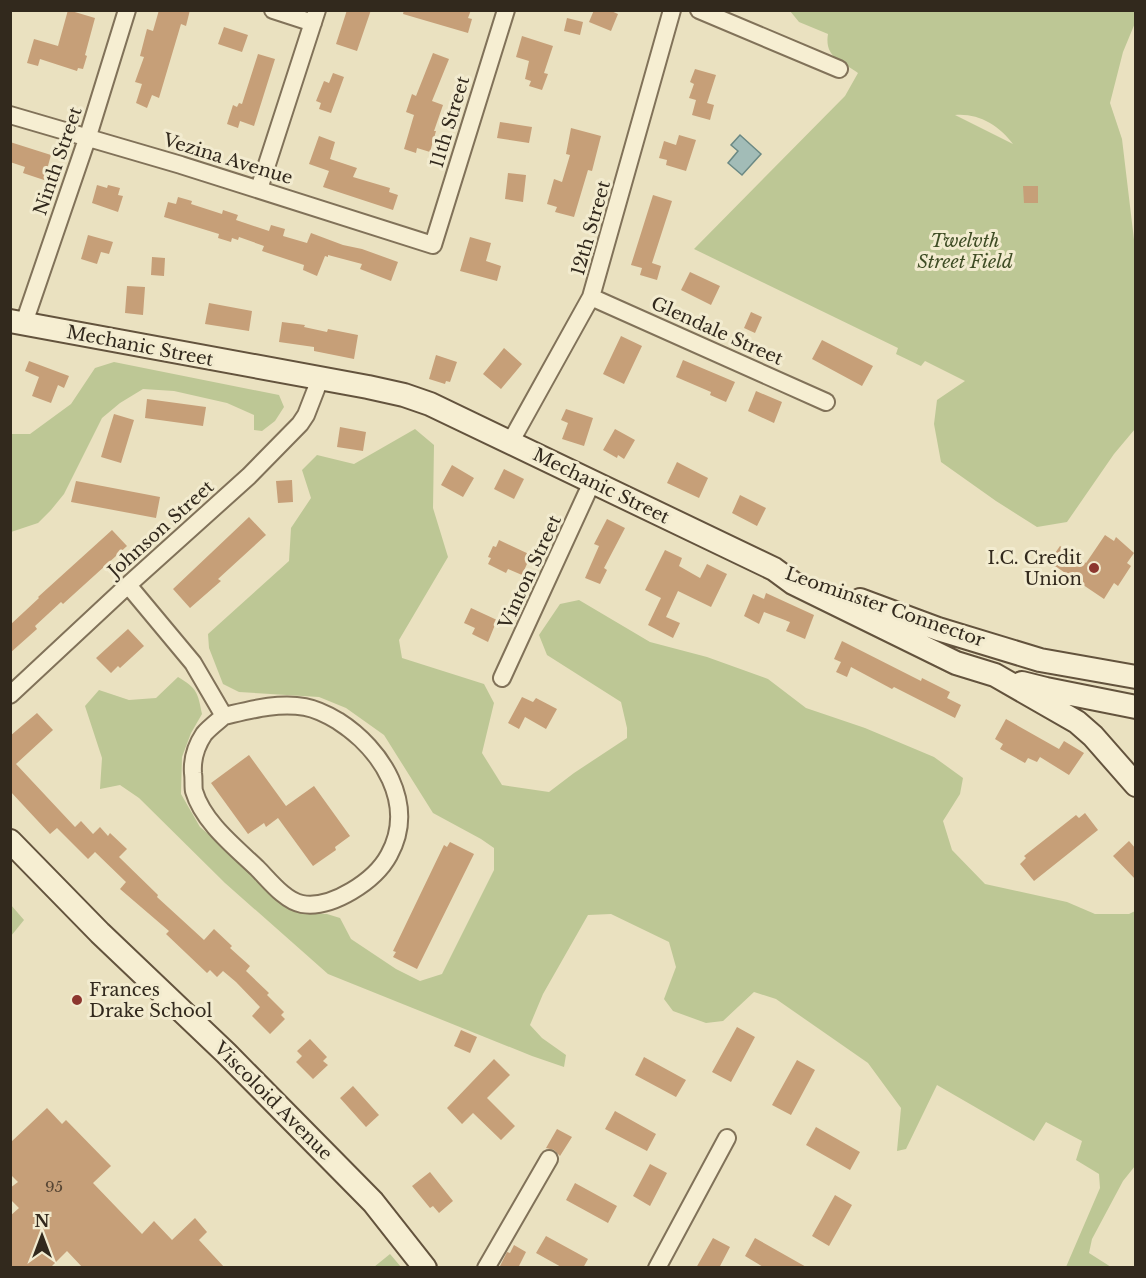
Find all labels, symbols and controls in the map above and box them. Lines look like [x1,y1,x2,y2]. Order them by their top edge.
street label: 11th Street [426,73,474,170]
street label: Ninth Street [29,104,87,218]
street label: Vezina Avenue [160,129,295,189]
street label: 12th Street [567,178,615,278]
park label: Twelvth Street Field [917,230,1013,273]
street label: Glendale Street [648,292,786,370]
street label: Mechanic Street [65,321,215,371]
street label: Mechanic Street [529,443,673,529]
street label: Johnson Street [102,476,219,584]
street label: Vinton Street [494,512,566,633]
place label: I.C. Credit Union [988,547,1082,590]
marker: I.C. Credit Union [1087,561,1101,575]
street label: Leominster Connector [782,562,988,652]
place label: Frances Drake School [89,979,213,1022]
marker: Frances Drake School [70,993,84,1007]
street label: Viscoloid Avenue [208,1036,337,1165]
house number: 95 [45,1177,63,1196]
north arrow [12,1206,72,1266]
text: N [34,1211,50,1231]

